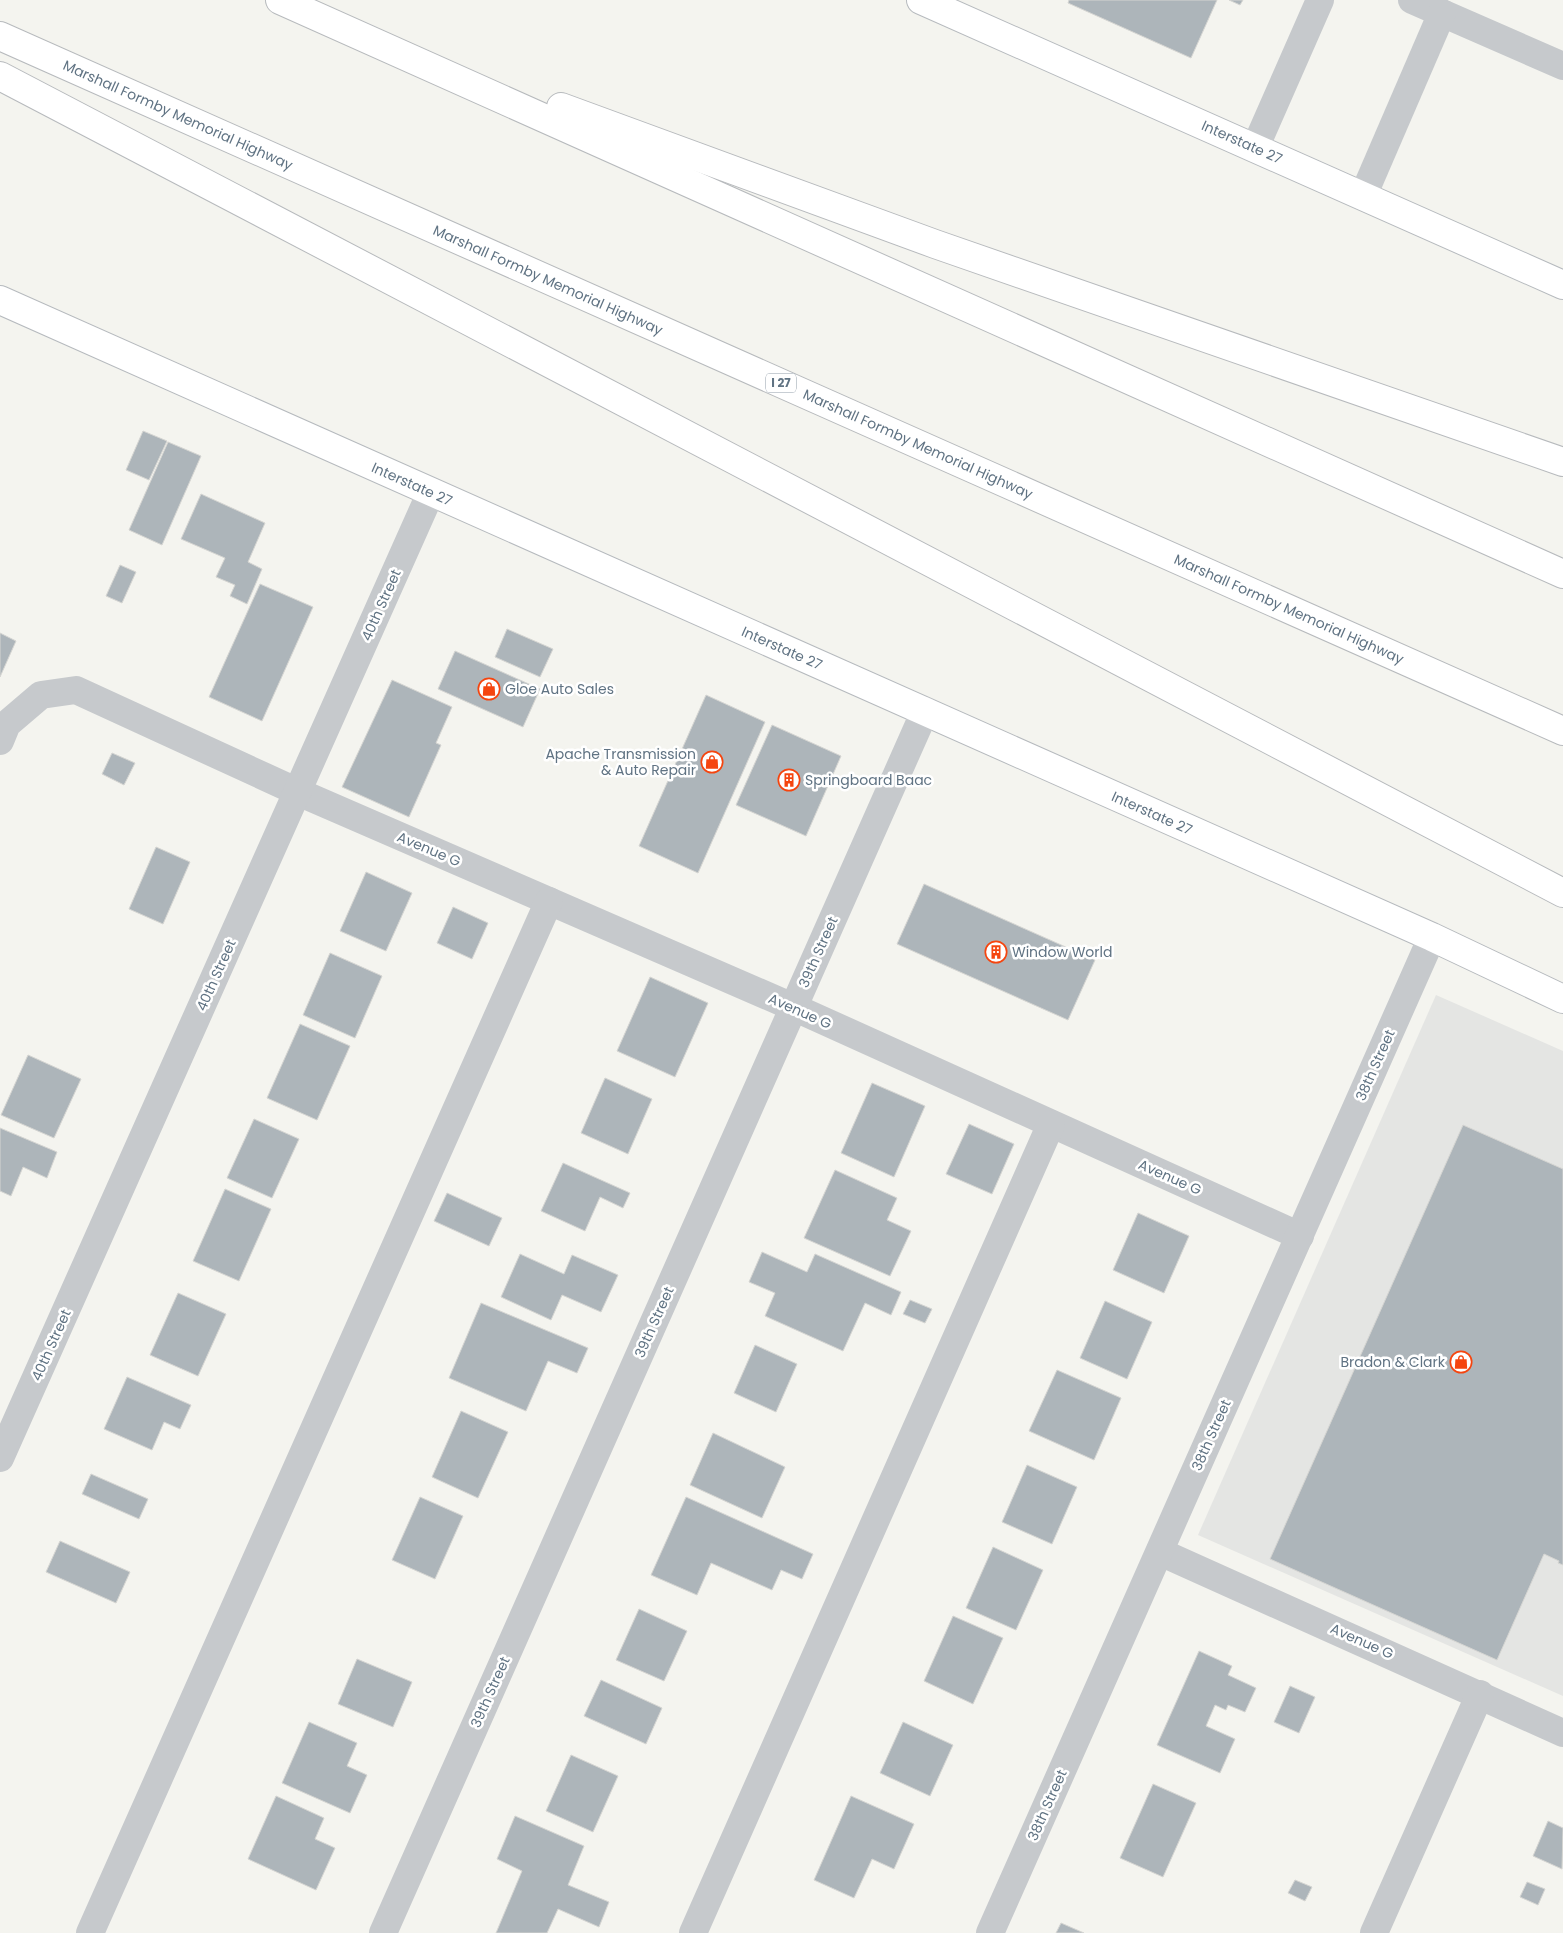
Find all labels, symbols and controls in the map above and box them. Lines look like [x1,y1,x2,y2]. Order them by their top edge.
street label: Marshall Formby Memorial Highway [60,55,296,175]
street label: Interstate 27 [1198,115,1286,169]
street label: Marshall Formby Memorial Highway [430,220,666,340]
road number: I 27 [766,373,796,392]
street label: Marshall Formby Memorial Highway [800,384,1036,504]
street label: Interstate 27 [368,457,456,511]
street label: Marshall Formby Memorial Highway [1171,549,1407,669]
street label: 40th Street [356,566,406,644]
street label: Interstate 27 [738,621,826,675]
shop icon: Gloe Auto Sales [477,677,501,701]
place label: Gloe Auto Sales [505,679,614,699]
place label: Apache Transmission & Auto Repair [545,744,696,780]
shop icon: Apache Transmission & Auto Repair [700,750,724,774]
building icon: Springboard Baac [777,768,801,792]
place label: Springboard Baac [805,770,932,790]
street label: Interstate 27 [1108,786,1196,840]
street label: Avenue G [394,827,464,871]
street label: 39th Street [793,913,843,991]
street label: 40th Street [191,936,241,1014]
building icon: Window World [984,940,1008,964]
place label: Window World [1012,942,1112,962]
street label: Avenue G [765,988,835,1034]
street label: 38th Street [1350,1026,1400,1104]
street label: Avenue G [1135,1154,1205,1200]
street label: 39th Street [629,1283,679,1361]
street label: 40th Street [26,1306,76,1384]
shop icon: Bradon & Clark [1449,1350,1473,1374]
place label: Bradon & Clark [1340,1352,1446,1372]
street label: 38th Street [1186,1396,1236,1474]
street label: Avenue G [1327,1618,1397,1664]
street label: 39th Street [465,1653,515,1731]
street label: 38th Street [1022,1766,1072,1844]

